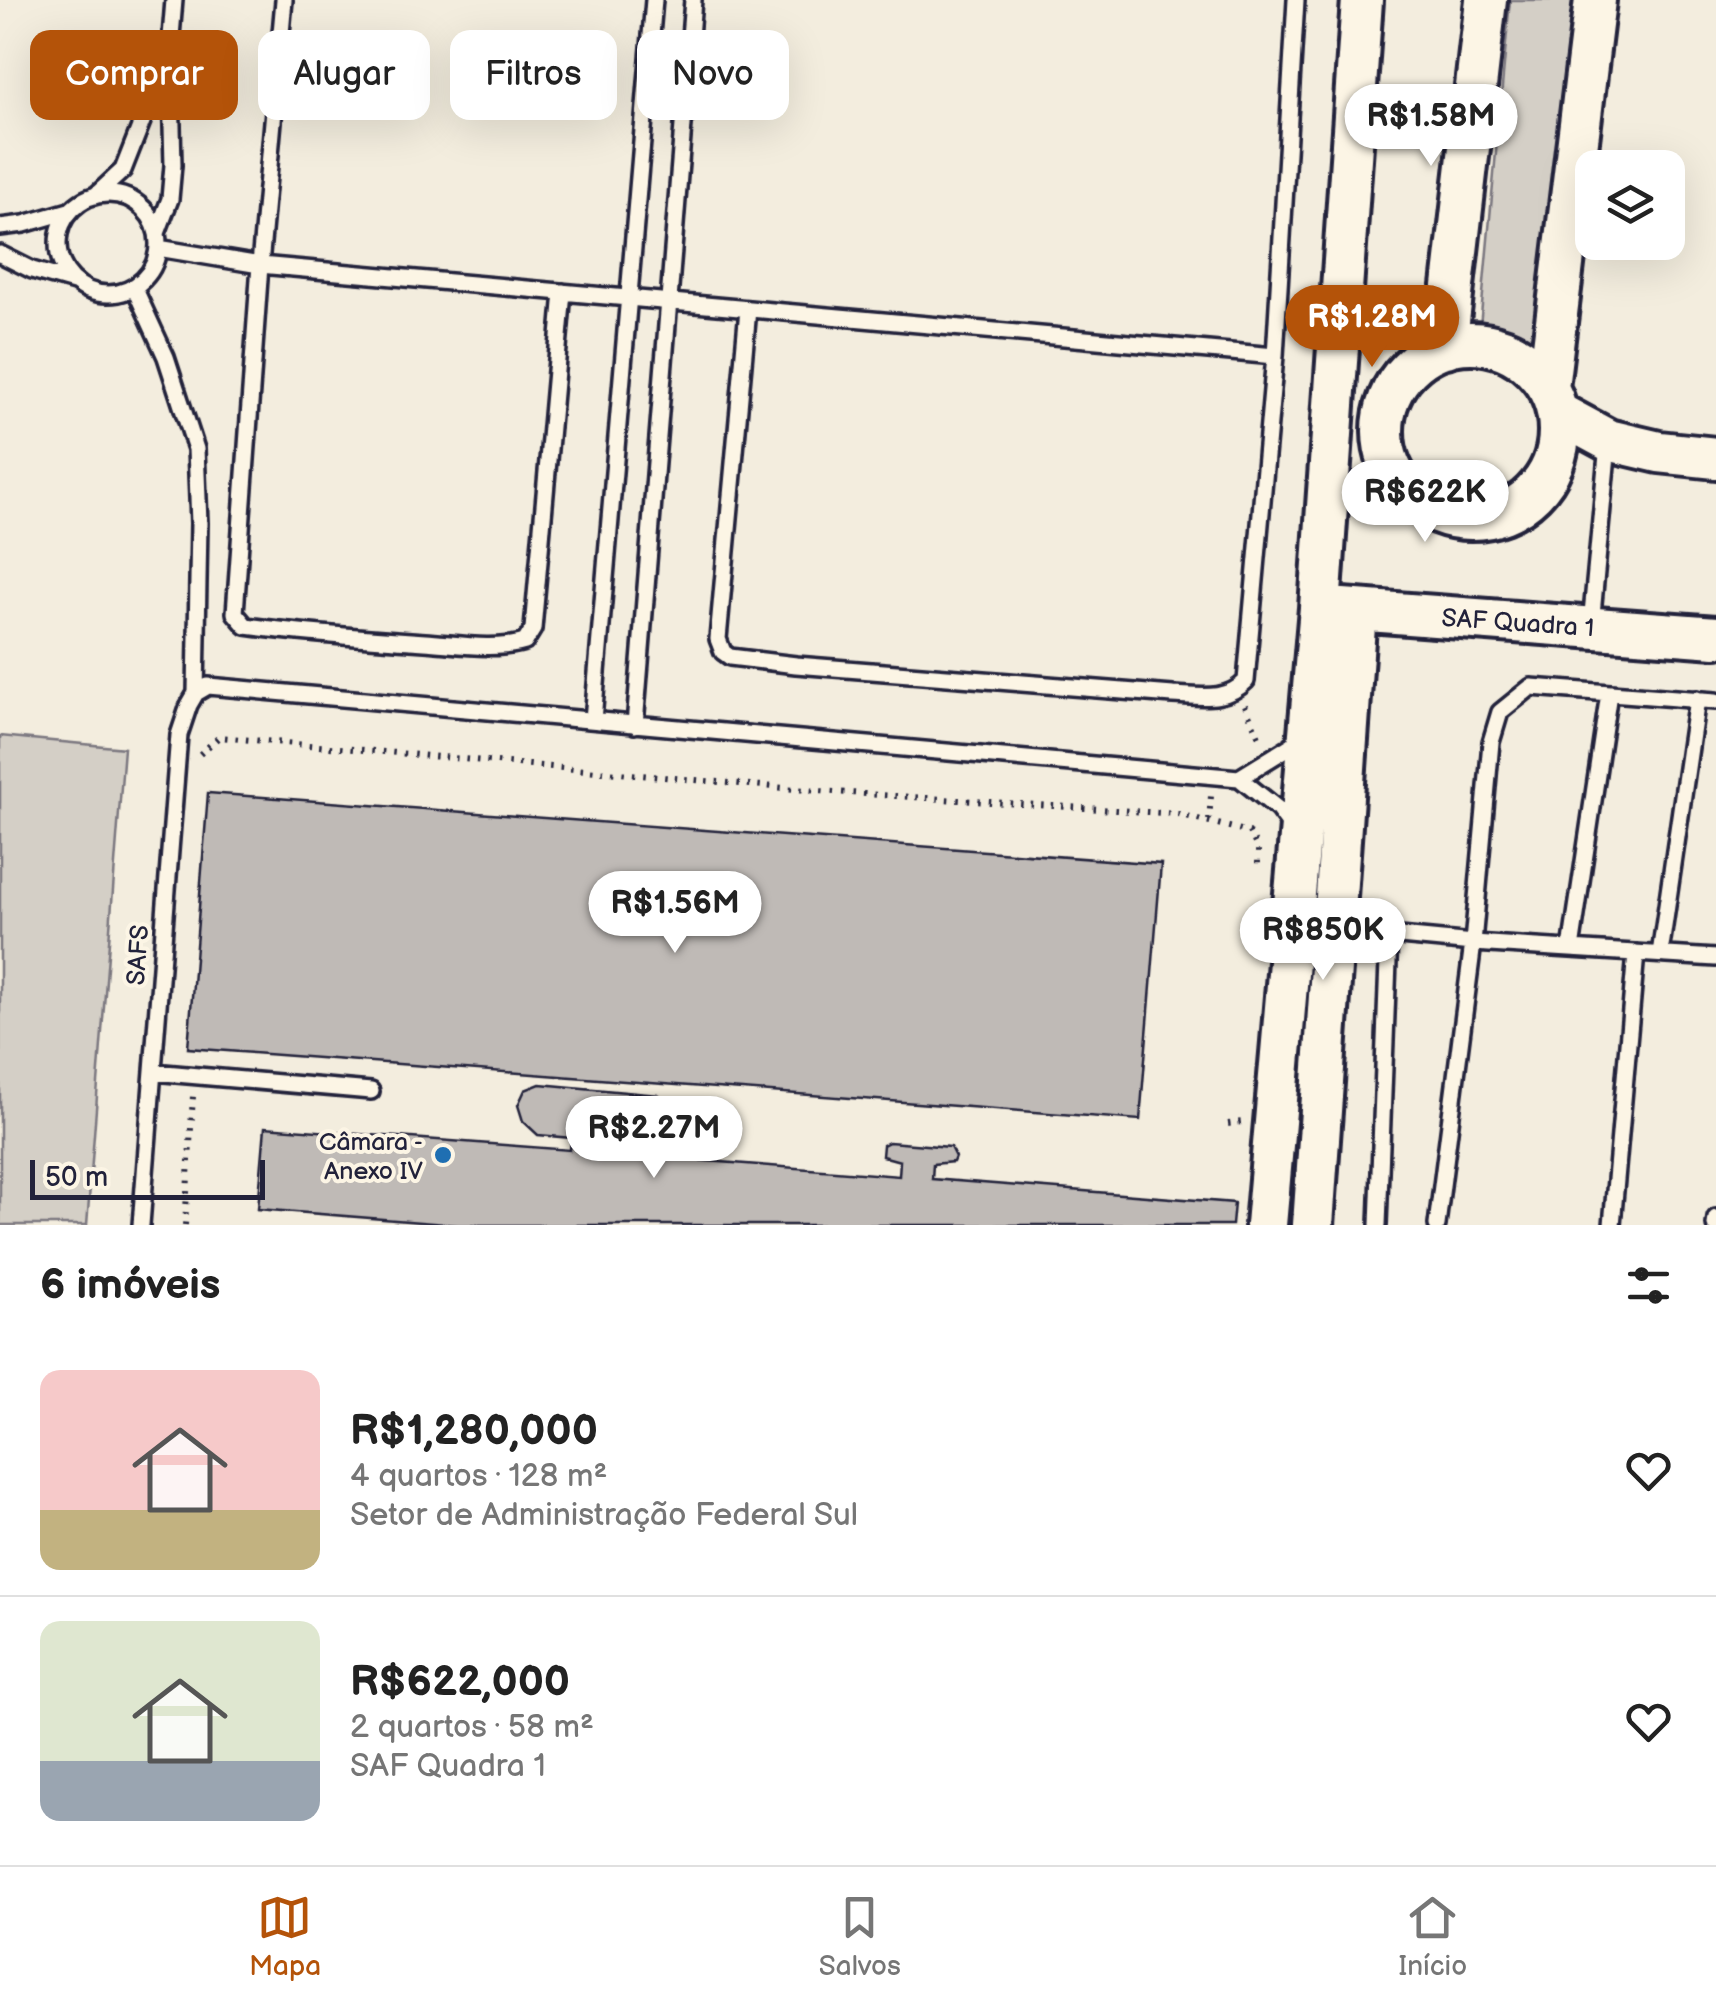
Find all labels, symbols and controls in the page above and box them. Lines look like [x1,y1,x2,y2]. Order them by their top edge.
chip: Comprar [30,30,238,120]
chip: Alugar [258,30,430,120]
chip: Filtros [450,30,617,120]
chip: Novo [637,30,789,120]
pin: R$1.58M [1339,84,1523,169]
text: R$1.58M [1367,97,1495,136]
map controls [1575,150,1685,260]
button: layers [1575,150,1685,260]
pin: R$1.28M [1280,285,1464,370]
text: R$1.28M [1307,298,1437,337]
pin: R$622K [1344,460,1506,545]
text: R$622K [1364,473,1486,512]
street label: SAF Quadra 1 [1440,603,1595,644]
pin: R$1.56M [583,871,767,956]
text: R$1.56M [611,884,739,923]
pin: R$850K [1242,898,1404,983]
text: R$850K [1262,911,1384,950]
street label: SAFS [121,924,156,986]
pin: R$2.27M [562,1096,746,1181]
text: R$2.27M [588,1109,720,1148]
place label: Câmara - Anexo IV [319,1127,424,1187]
marker: Câmara - Anexo IV [432,1144,454,1166]
scale bar [30,1155,265,1200]
text: 50 m [45,1161,108,1194]
icon: filters [1621,1258,1676,1313]
text: 6 imóveis [40,1260,220,1311]
text: R$1,280,000 [350,1406,598,1457]
icon: home [120,1410,240,1530]
icon: heart [1621,1443,1676,1498]
text: 4 quartos · 128 m² [350,1457,607,1496]
text: Setor de Administração Federal Sul [350,1496,858,1535]
text: R$622,000 [350,1657,570,1708]
icon: home [120,1661,240,1781]
icon: heart [1621,1694,1676,1749]
text: 2 quartos · 58 m² [350,1708,594,1747]
text: SAF Quadra 1 [350,1747,546,1786]
tab: Mapa [249,1890,321,1983]
tab: Salvos [819,1890,901,1983]
tab: Início [1399,1890,1467,1983]

